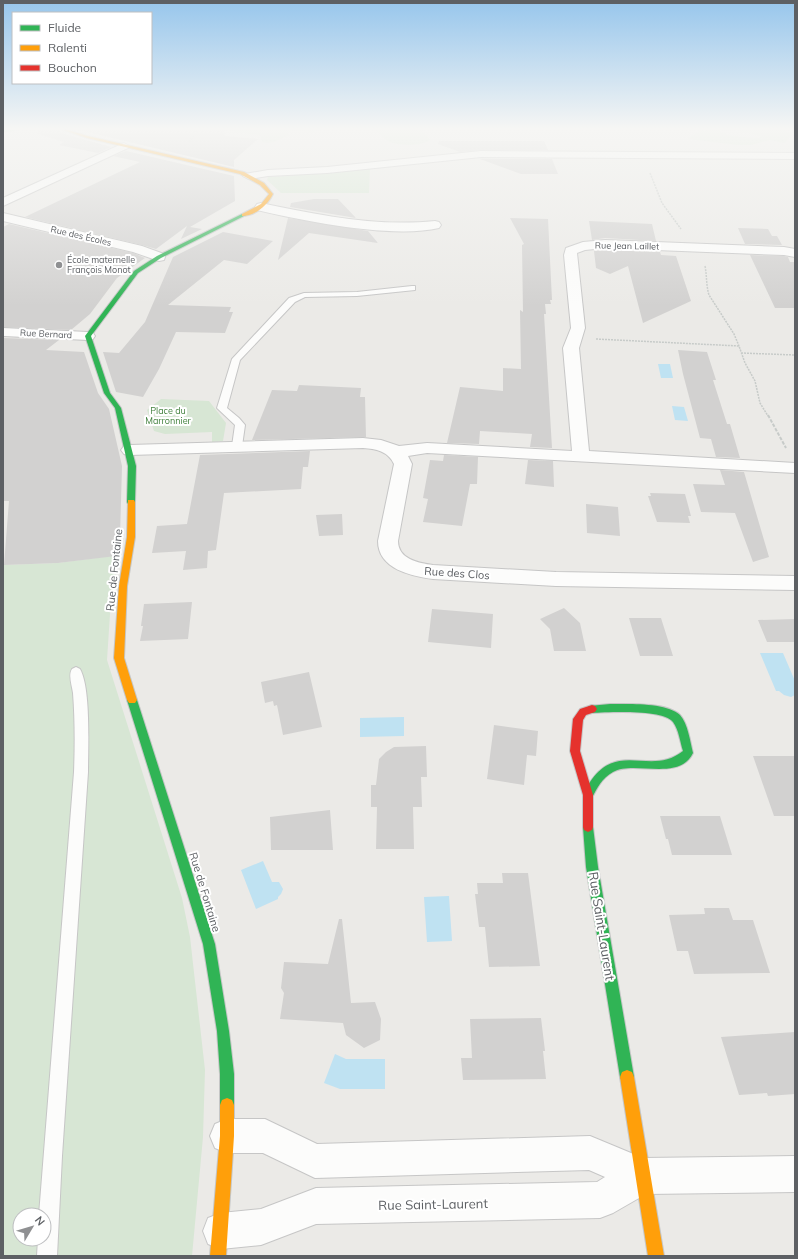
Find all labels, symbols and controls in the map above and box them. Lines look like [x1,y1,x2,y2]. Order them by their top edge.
legend [12,12,152,84]
text: Fluide [48,20,81,35]
text: Ralenti [48,40,87,55]
text: Bouchon [48,60,97,75]
street label: Rue des Écoles [50,223,113,248]
street label: Rue Jean Laillet [595,239,659,252]
place label: École maternelle François Monot [67,254,135,275]
marker: École maternelle François Monot [54,260,64,270]
street label: Rue Bernard [20,327,72,340]
park label: Place du Marronnier [145,405,192,426]
street label: Rue de Fontaine [103,528,125,612]
street label: Rue des Clos [424,564,490,582]
street label: Rue de Fontaine [186,851,224,933]
street label: Rue Saint-Laurent [586,871,619,982]
street label: Rue Saint-Laurent [378,1195,488,1213]
north arrow [12,1207,52,1247]
text: N [32,1213,48,1228]

